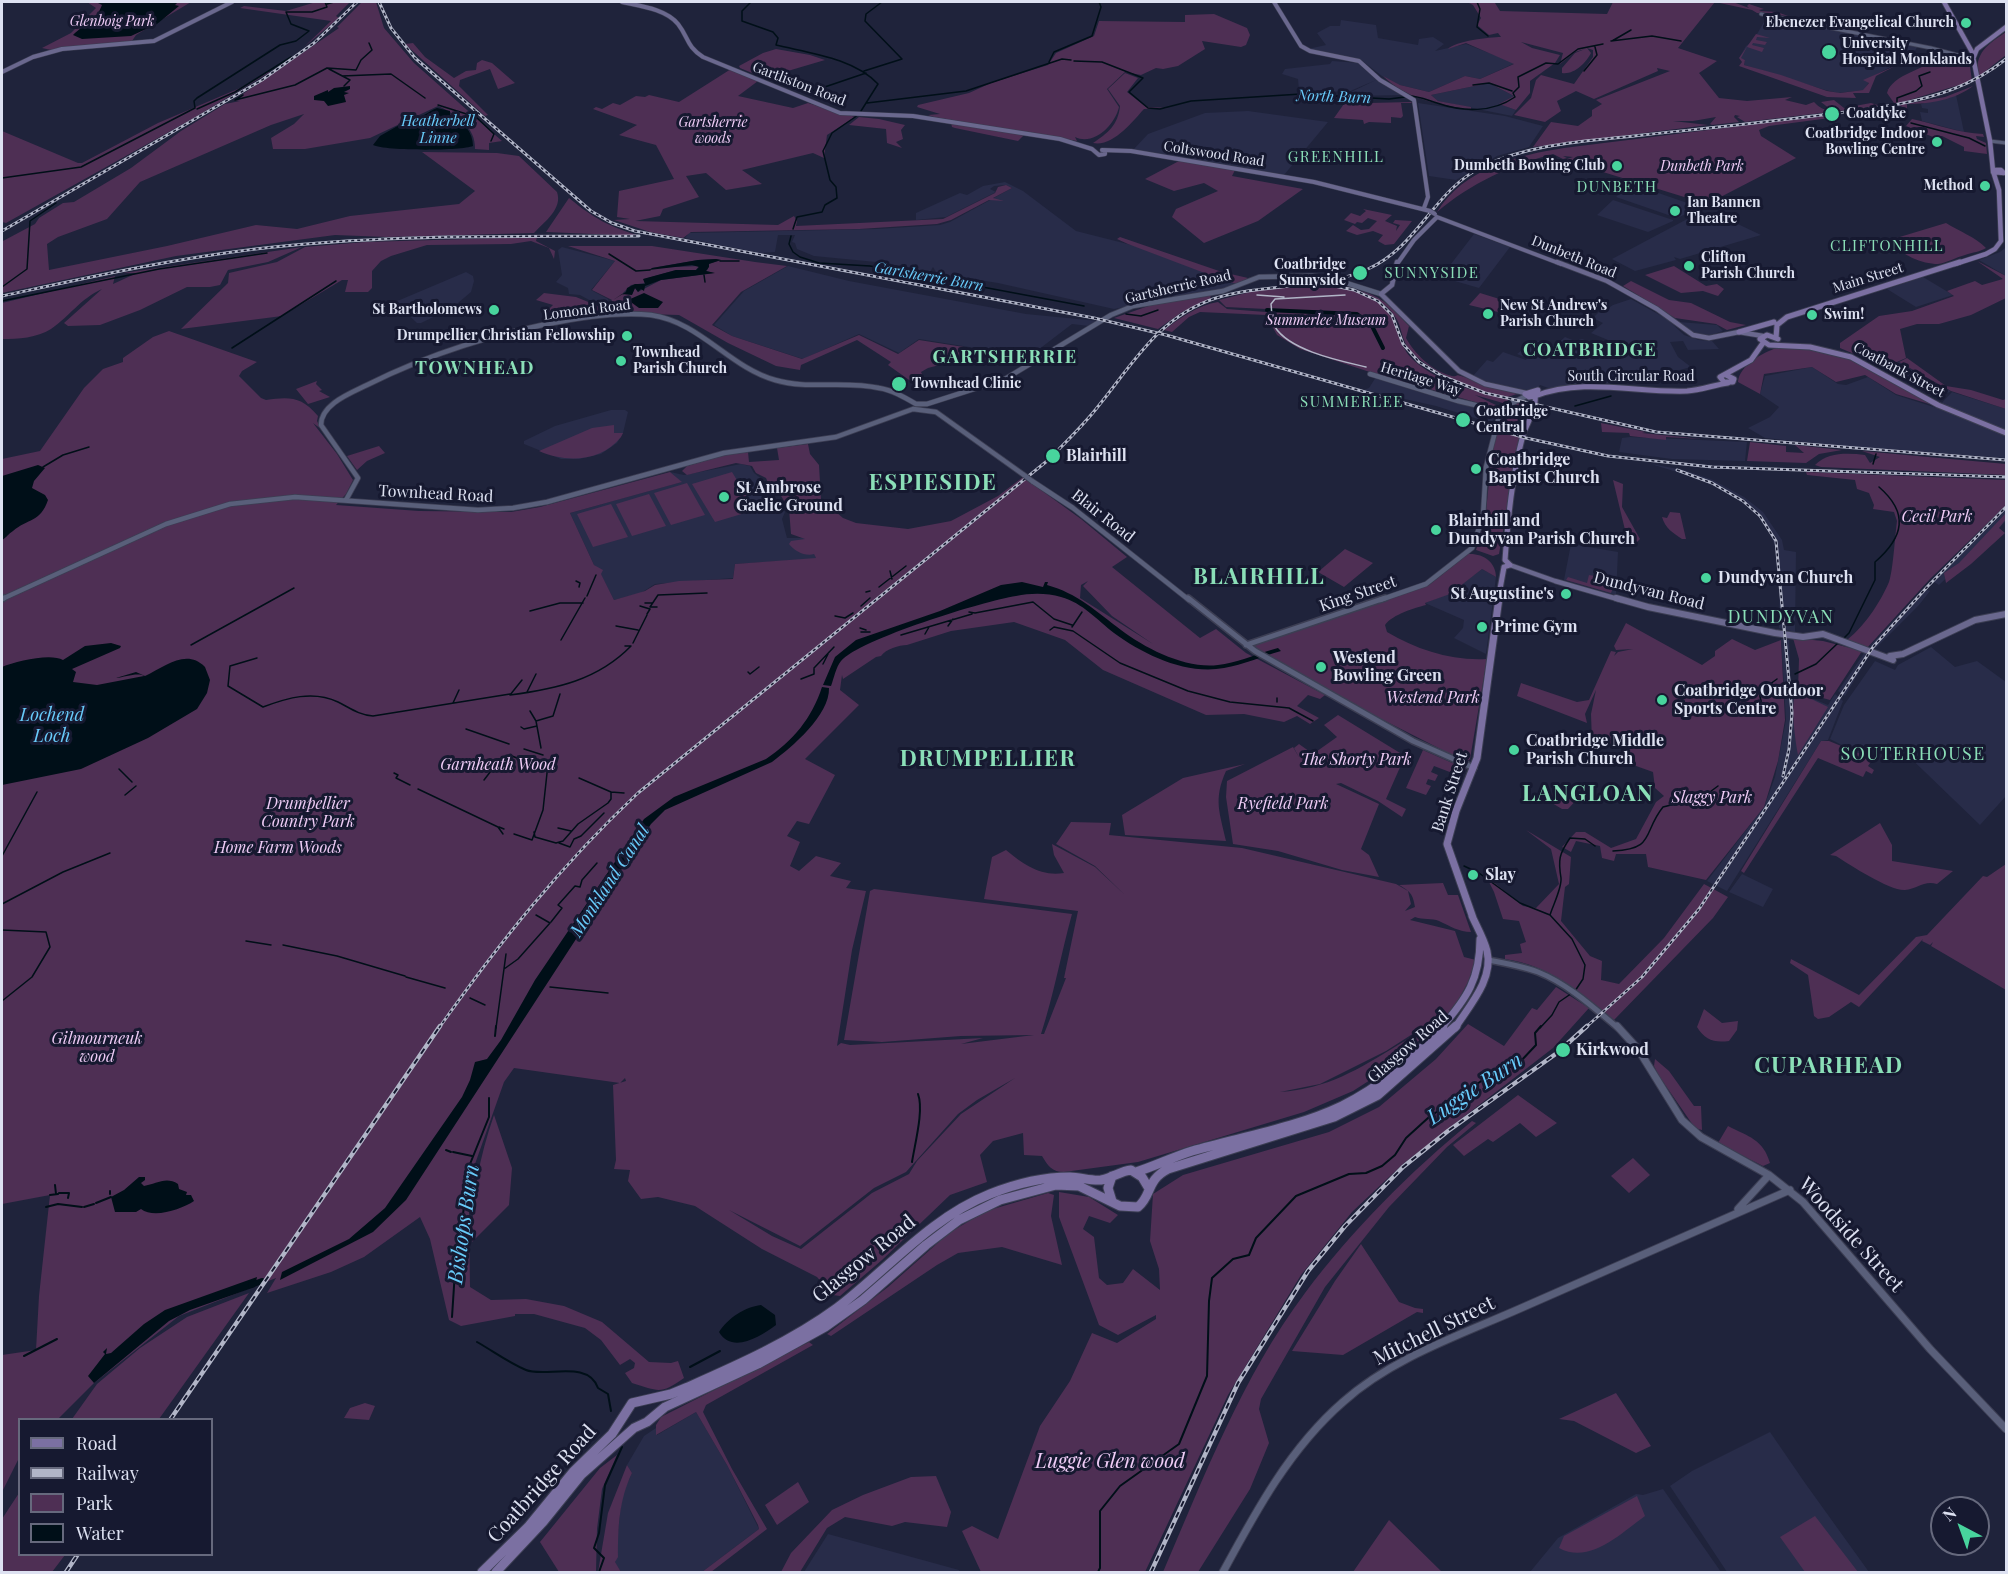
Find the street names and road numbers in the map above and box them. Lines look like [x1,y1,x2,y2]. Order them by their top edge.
street label: Gartliston Road [750,58,848,110]
street label: Coltswood Road [1162,138,1266,170]
street label: Dunbeth Road [1529,232,1619,282]
street label: Main Street [1831,259,1905,297]
street label: Gartsherrie Road [1123,267,1233,307]
street label: Lomond Road [542,296,632,324]
street label: Coatbank Street [1850,339,1948,401]
street label: Heritage Way [1379,359,1463,399]
street label: South Circular Road [1567,369,1695,385]
street label: Townhead Road [378,481,494,507]
street label: Blair Road [1068,485,1138,547]
street label: Dundyvan Road [1592,568,1706,614]
street label: King Street [1317,572,1399,616]
street label: Bank Street [1428,749,1472,835]
street label: Glasgow Road [1364,1007,1452,1087]
street label: Woodside Street [1793,1173,1909,1297]
street label: Glasgow Road [808,1210,920,1308]
street label: Mitchell Street [1369,1291,1499,1371]
street label: Coatbridge Road [483,1420,601,1548]

